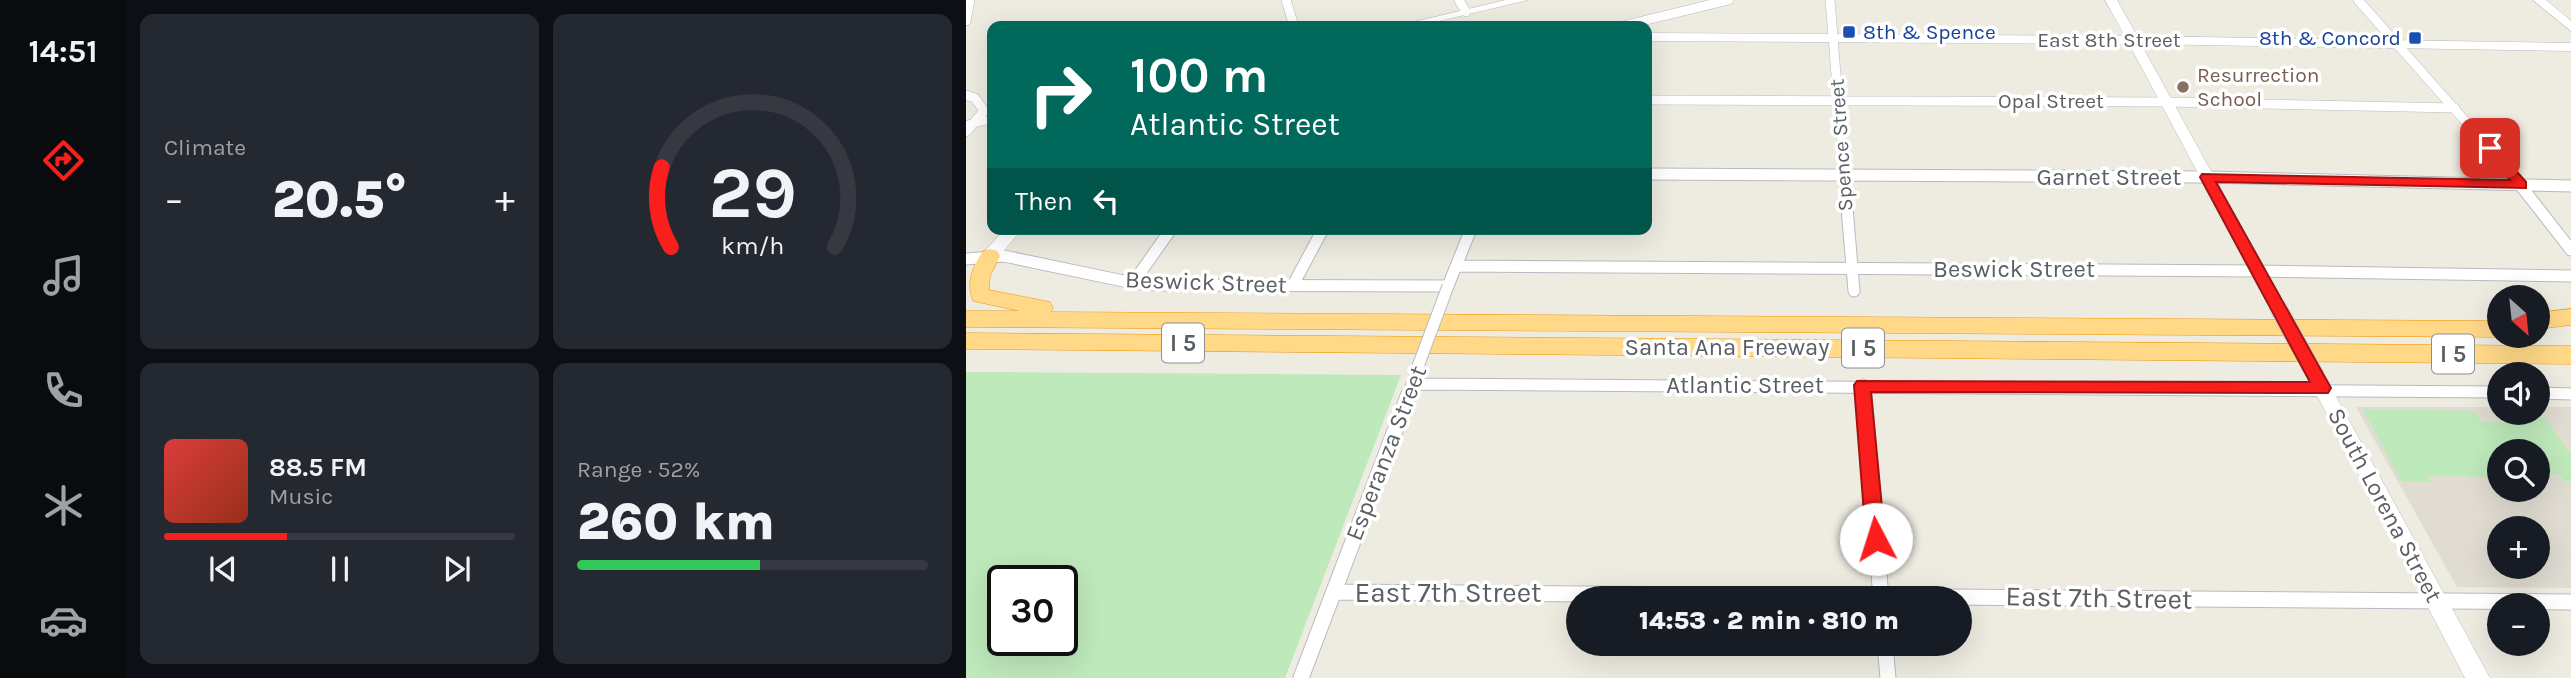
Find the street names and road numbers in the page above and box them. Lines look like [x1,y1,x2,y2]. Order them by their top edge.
street label: East 8th Street [2037,28,2181,52]
street label: Spence Street [1824,78,1858,212]
street label: Opal Street [1998,89,2104,113]
street label: Garnet Street [2037,163,2181,191]
street label: Beswick Street [1933,255,2095,283]
street label: Beswick Street [1125,265,1287,299]
road number: I 5 [1162,324,1204,362]
road number: I 5 [1842,328,1884,368]
street label: Santa Ana Freeway [1625,333,1830,361]
road number: I 5 [2432,334,2474,374]
street label: Esperanza Street [1340,362,1432,544]
street label: Atlantic Street [1666,371,1824,399]
street label: South Lorena Street [2322,403,2448,607]
street label: East 7th Street [1354,576,1542,609]
street label: East 7th Street [2005,579,2193,616]

